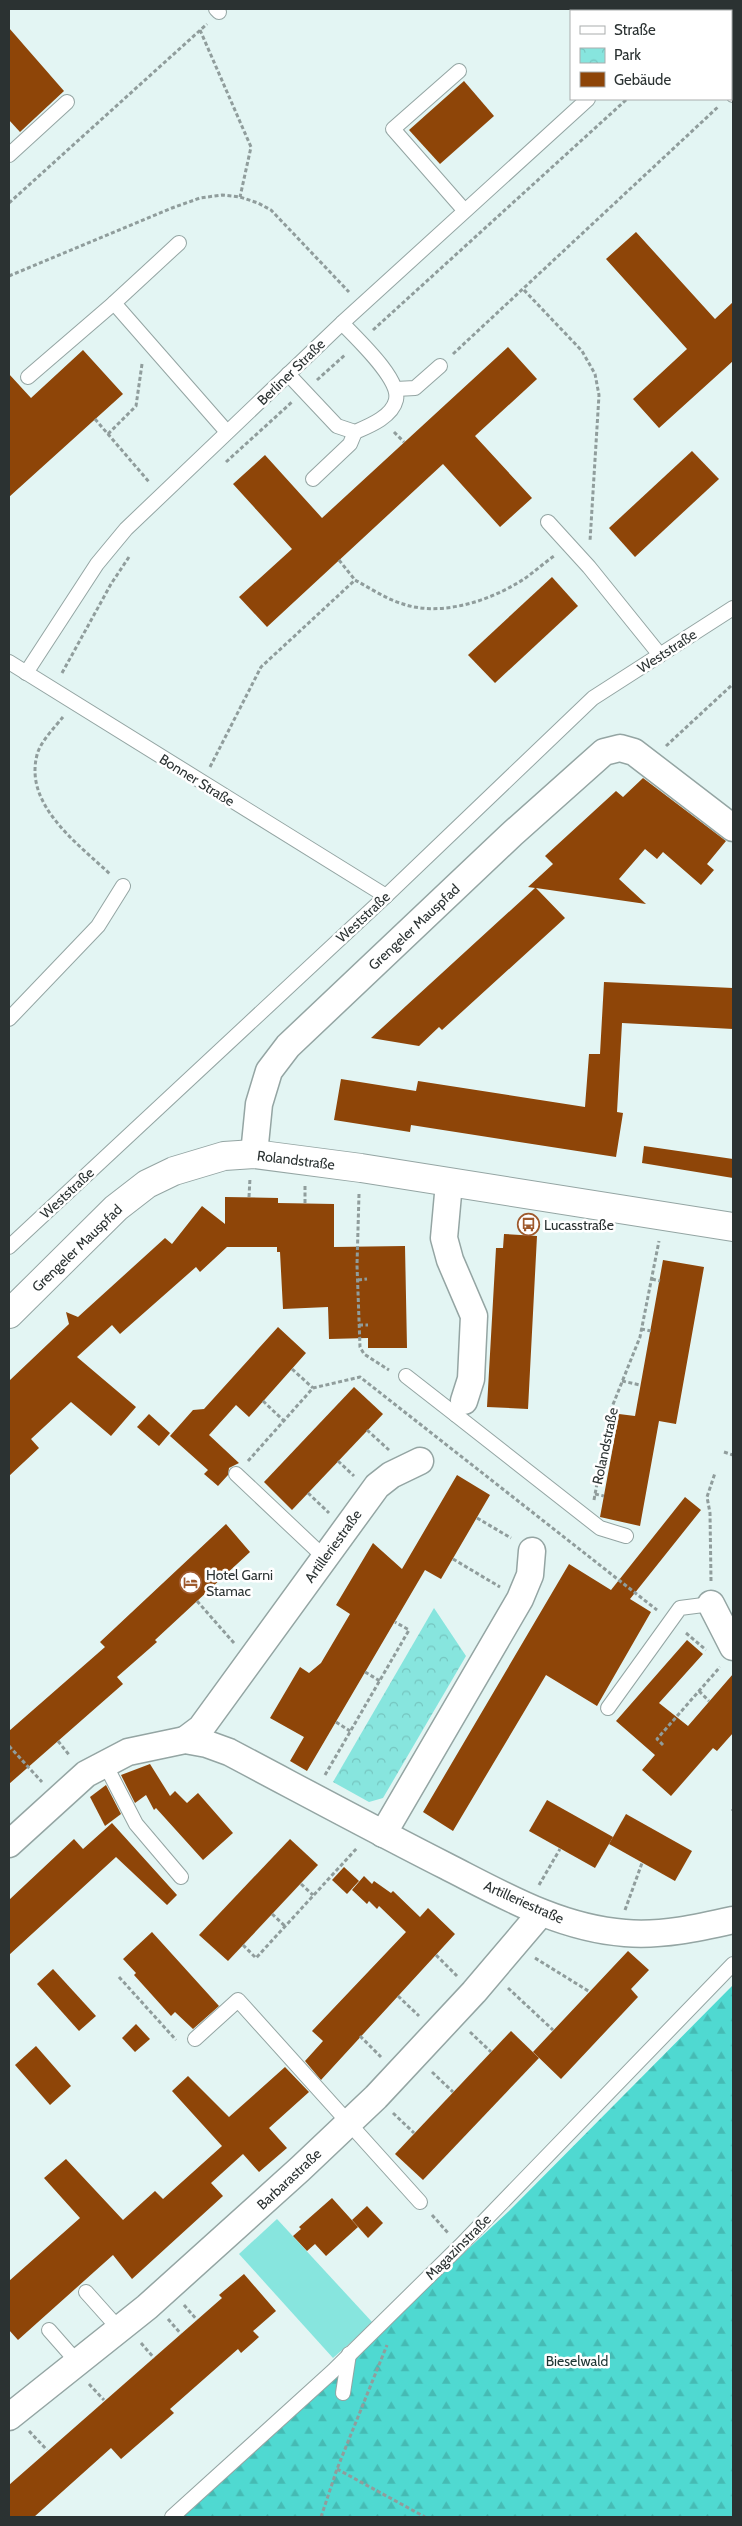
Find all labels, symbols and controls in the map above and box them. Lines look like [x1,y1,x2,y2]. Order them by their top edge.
legend [570,10,732,100]
text: Straße [614,21,656,39]
text: Park [614,46,641,64]
text: Gebäude [614,71,671,89]
street label: Berliner Straße [253,335,329,409]
street label: Weststraße [634,625,700,677]
street label: Bonner Straße [156,750,238,810]
street label: Grengeler Mauspfad [364,880,464,974]
street label: Weststraße [332,888,394,946]
street label: Rolandstraße [256,1146,336,1174]
street label: Weststraße [36,1164,98,1222]
street label: Grengeler Mauspfad [28,1200,126,1296]
bus stop icon: Lucasstraße [516,1213,540,1237]
place label: Lucasstraße [544,1216,614,1234]
street label: Rolandstraße [588,1406,622,1486]
street label: Artilleriestraße [301,1506,365,1586]
place label: Hotel Garni Stamac [206,1566,273,1600]
hotel icon: Hotel Garni Stamac [178,1571,202,1595]
street label: Artilleriestraße [481,1876,567,1928]
street label: Barbarastraße [253,2145,325,2213]
street label: Magazinstraße [421,2210,495,2284]
park label: Bieselwald [546,2352,608,2370]

